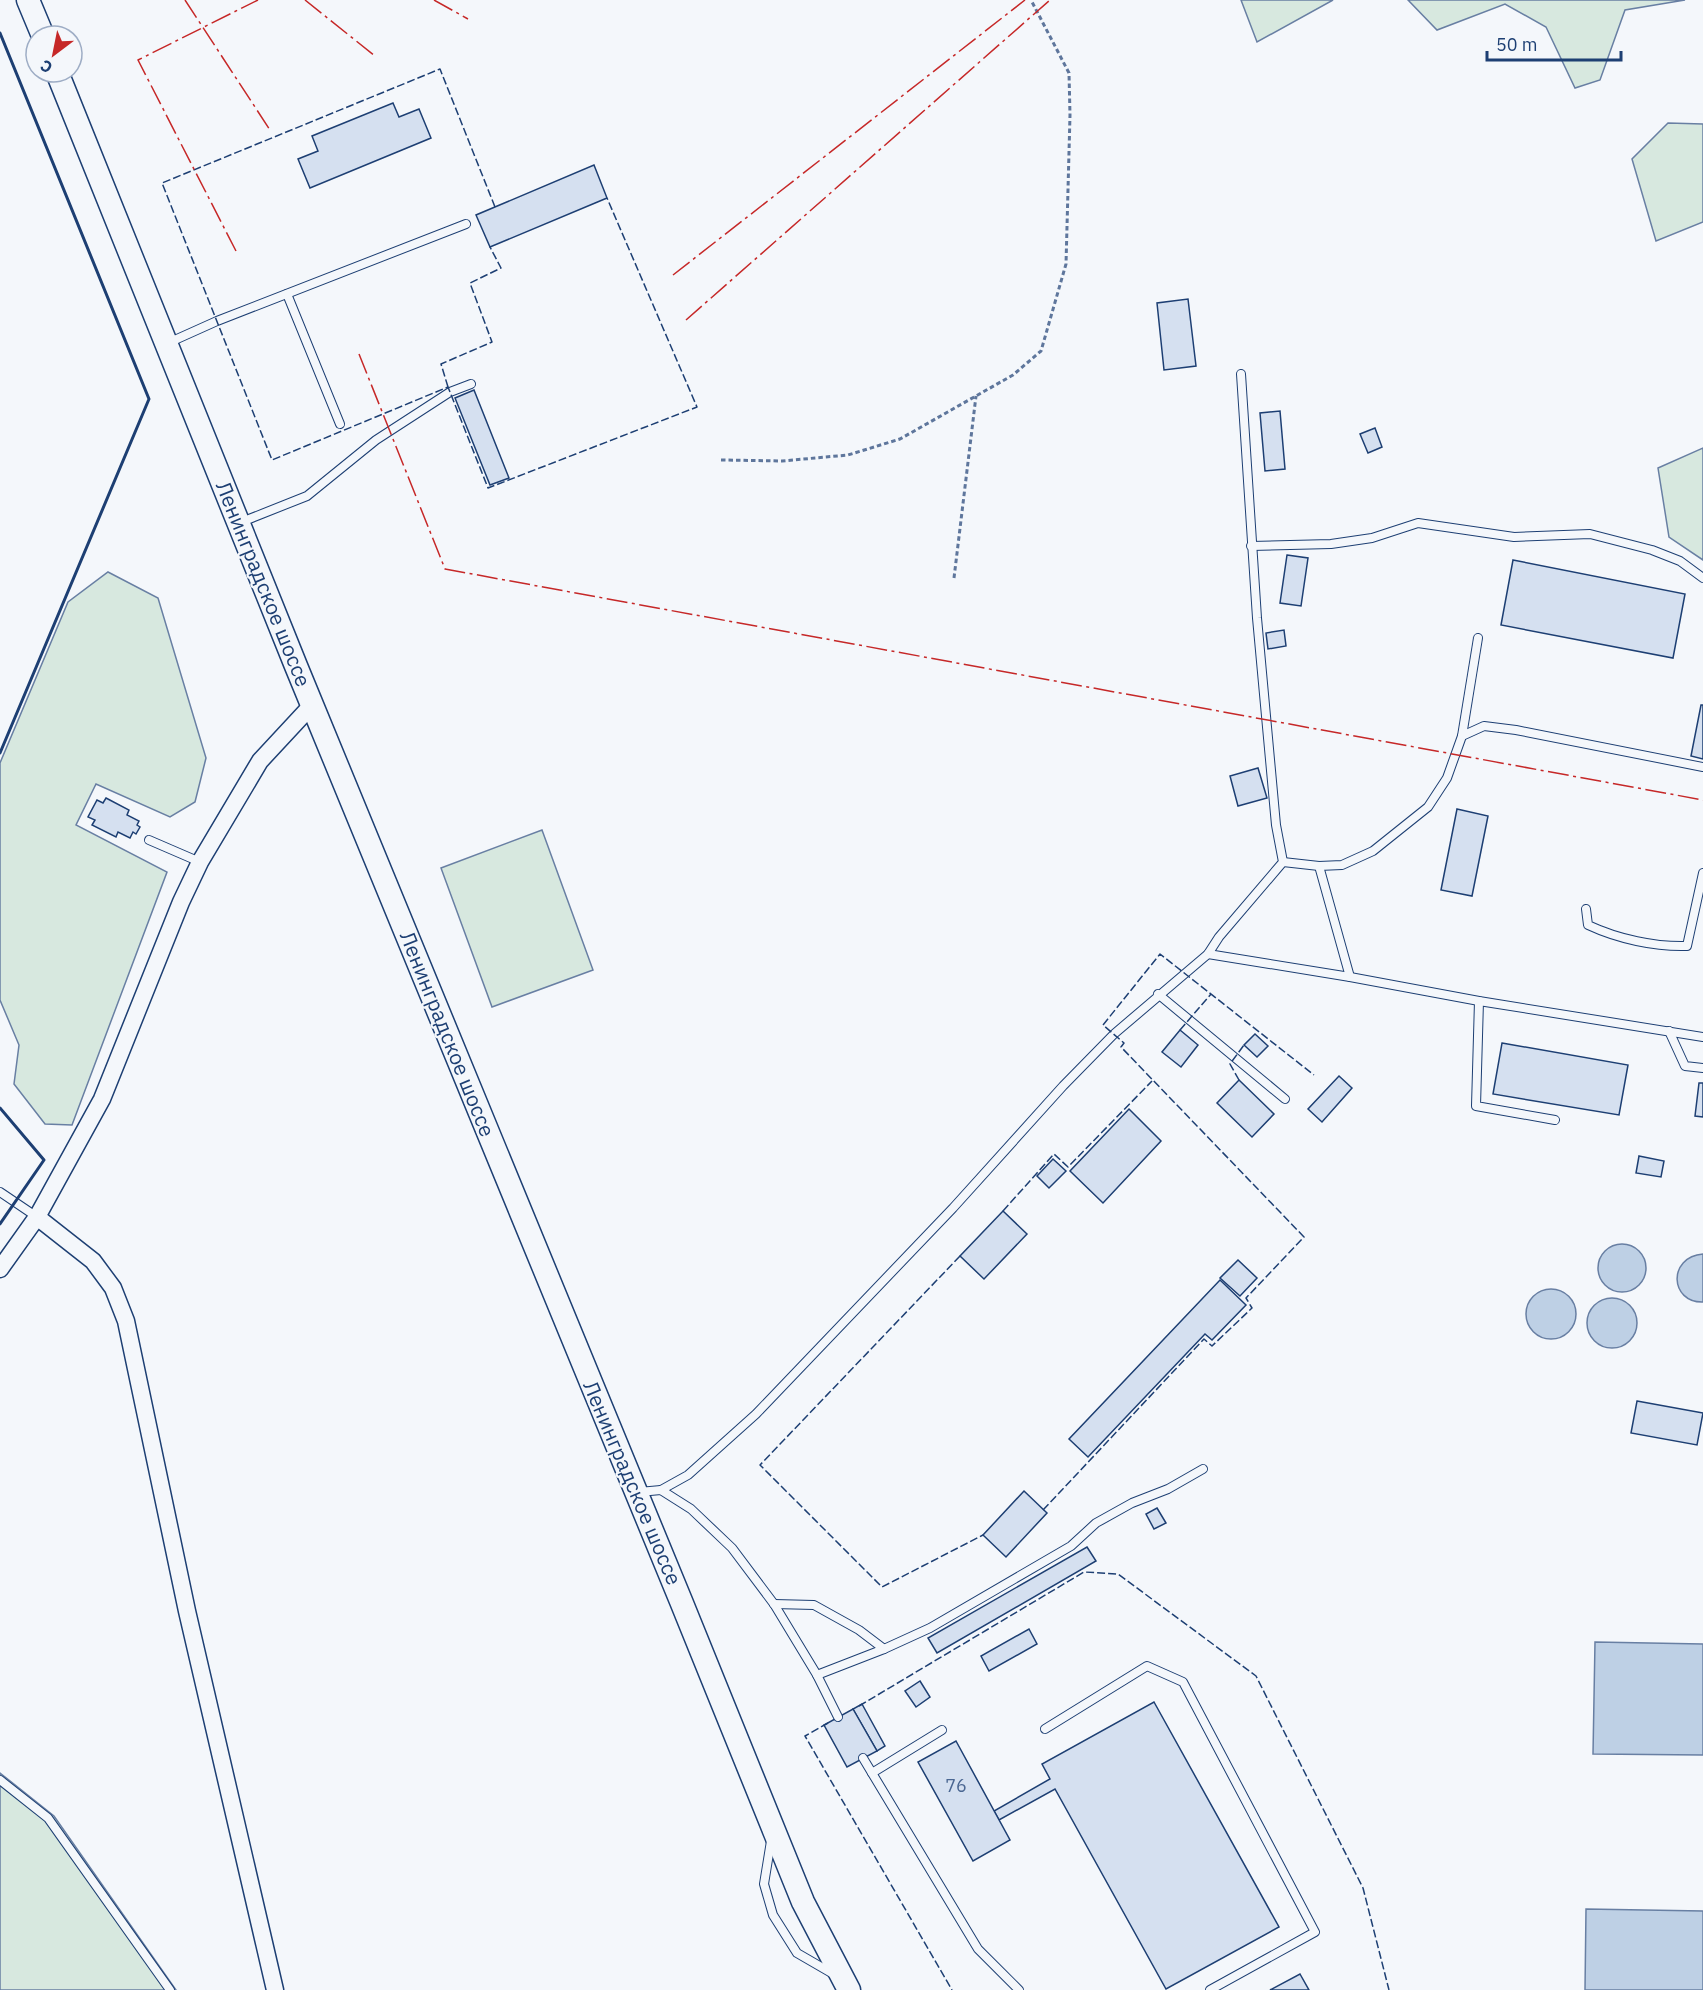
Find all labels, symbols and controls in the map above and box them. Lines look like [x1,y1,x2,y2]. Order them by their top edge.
north arrow [24,24,84,84]
scale bar [1487,24,1620,62]
text: 50 m [1496,33,1538,56]
text: С [36,55,56,78]
street label: Ленинградское шоссе [210,477,318,691]
street label: Ленинградское шоссе [394,927,502,1141]
street label: Ленинградское шоссе [577,1376,689,1589]
house number: 76 [945,1774,967,1797]

